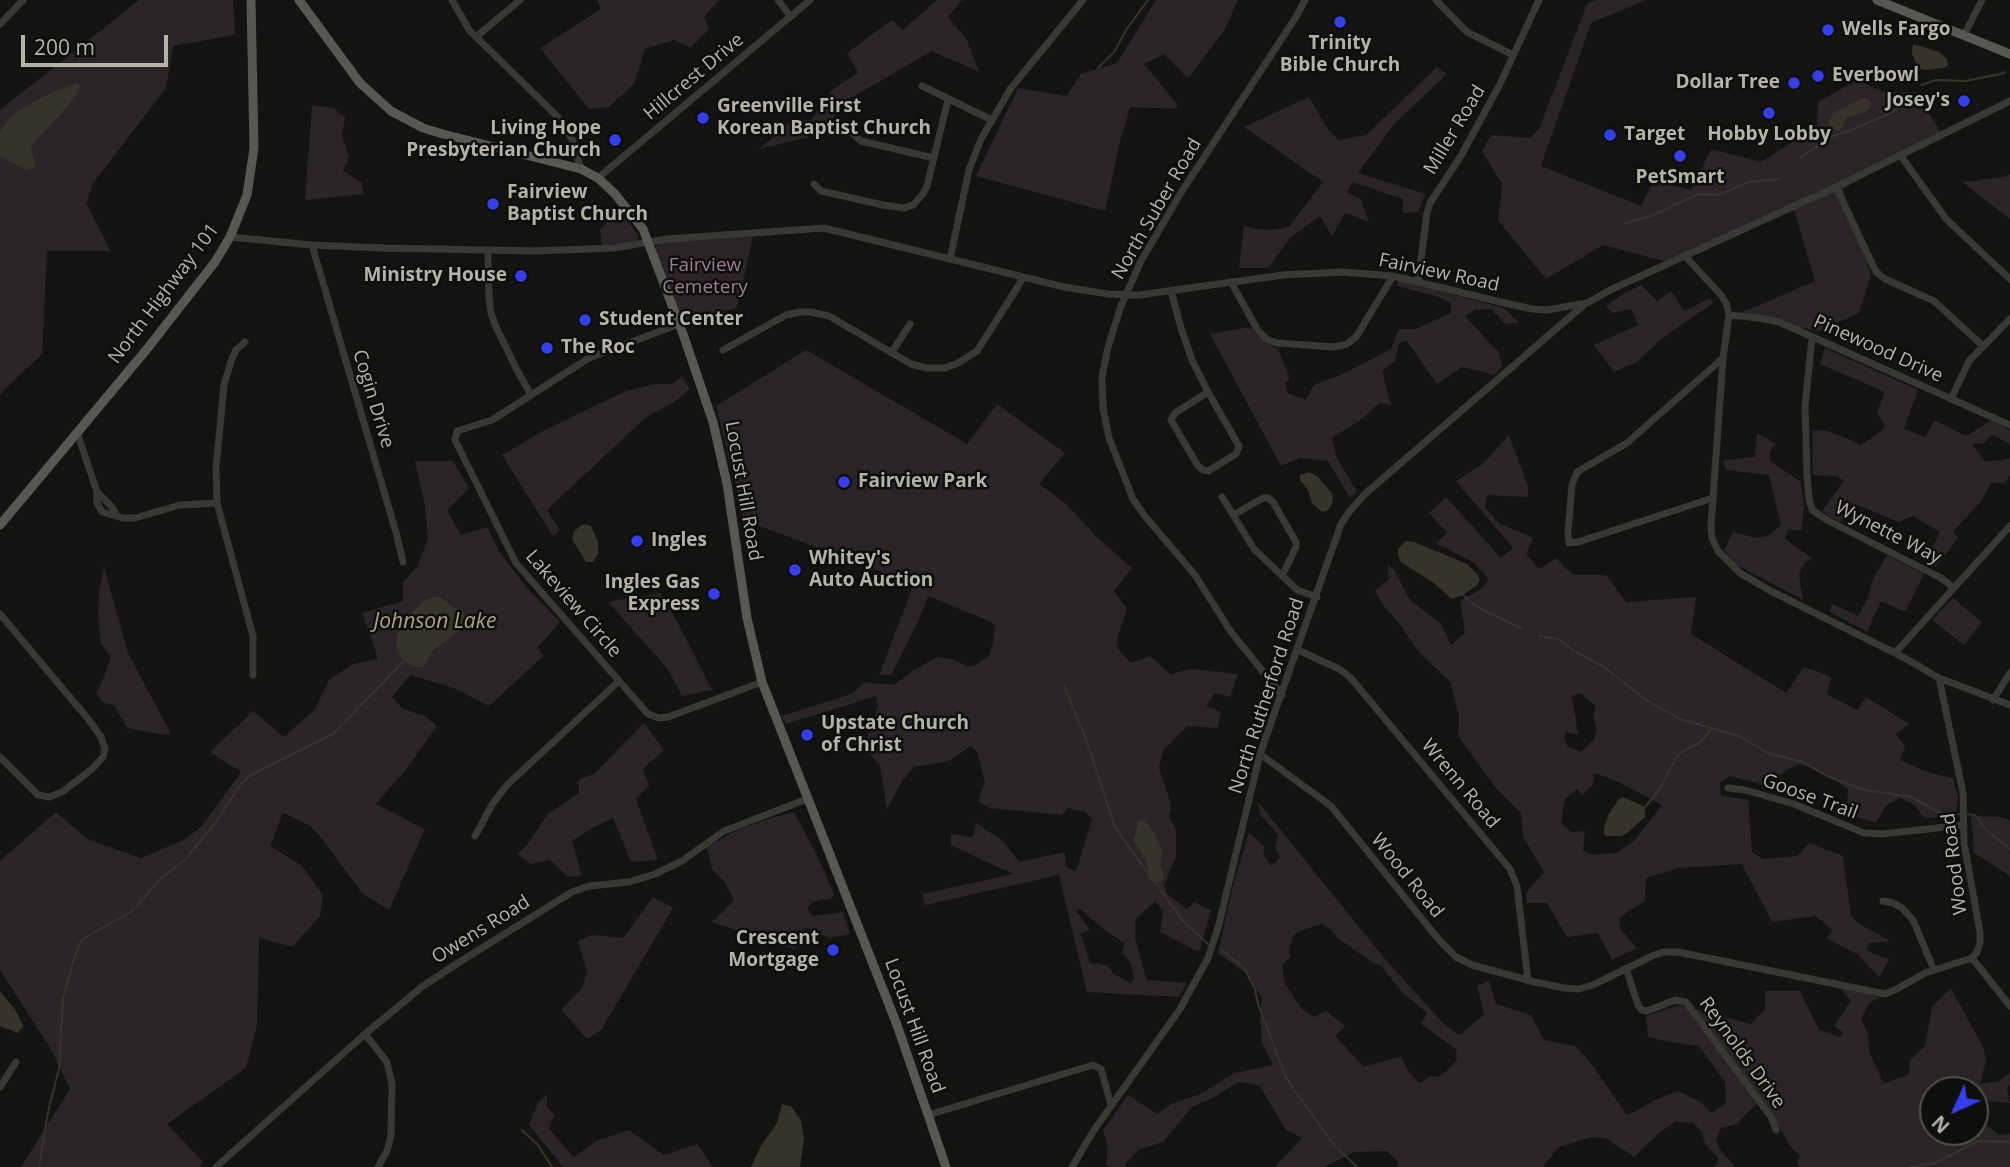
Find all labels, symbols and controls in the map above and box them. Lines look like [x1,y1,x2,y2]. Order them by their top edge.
marker: Trinity Bible Church [1332,14,1348,30]
place label: Wells Fargo [1842,19,1951,41]
scale bar [24,21,172,65]
marker: Wells Fargo [1820,22,1836,38]
street label: Hillcrest Drive [639,29,749,125]
text: 200 m [34,33,95,61]
place label: Trinity Bible Church [1280,33,1400,77]
place label: Everbowl [1832,65,1919,87]
marker: Everbowl [1810,68,1826,84]
place label: Dollar Tree [1675,72,1780,94]
marker: Dollar Tree [1786,75,1802,91]
street label: Miller Road [1419,81,1491,179]
place label: Josey's [1886,90,1950,112]
marker: Josey's [1956,93,1972,109]
place label: Greenville First Korean Baptist Church [717,96,931,140]
marker: Hobby Lobby [1761,105,1777,121]
marker: Greenville First Korean Baptist Church [695,110,711,126]
place label: Living Hope Presbyterian Church [406,118,601,162]
place label: Target [1624,124,1685,146]
place label: Hobby Lobby [1707,124,1831,146]
marker: Target [1602,127,1618,143]
marker: Living Hope Presbyterian Church [607,132,623,148]
street label: North Suber Road [1107,134,1207,284]
marker: PetSmart [1672,148,1688,164]
place label: PetSmart [1636,167,1724,189]
place label: Fairview Baptist Church [507,182,648,226]
marker: Fairview Baptist Church [485,196,501,212]
street label: North Highway 101 [104,219,224,369]
street label: Fairview Road [1377,249,1501,297]
park label: Fairview Cemetery [662,255,748,299]
place label: Ministry House [363,265,507,287]
marker: Ministry House [513,268,529,284]
place label: Student Center [599,309,743,331]
street label: Pinewood Drive [1810,310,1946,388]
marker: Student Center [577,312,593,328]
place label: The Roc [561,337,635,359]
marker: The Roc [539,340,555,356]
street label: Cogin Drive [347,347,399,451]
street label: Locust Hill Road [719,419,767,563]
place label: Fairview Park [858,471,987,493]
marker: Fairview Park [836,474,852,490]
street label: Wynette Way [1831,496,1945,570]
place label: Ingles [651,530,707,552]
marker: Ingles [629,533,645,549]
street label: Lakeview Circle [520,546,626,662]
place label: Whitey's Auto Auction [809,548,933,592]
marker: Whitey's Auto Auction [787,562,803,578]
place label: Ingles Gas Express [604,572,700,616]
marker: Ingles Gas Express [706,586,722,602]
street label: North Rutherford Road [1225,595,1309,797]
water label: Johnson Lake [374,609,496,635]
place label: Upstate Church of Christ [821,713,969,757]
marker: Upstate Church of Christ [799,727,815,743]
street label: Wrenn Road [1416,735,1504,833]
street label: Goose Trail [1759,769,1861,825]
street label: Wood Road [1937,812,1973,916]
street label: Wood Road [1366,829,1448,923]
street label: Owens Road [428,891,534,969]
place label: Crescent Mortgage [728,928,819,972]
marker: Crescent Mortgage [825,942,841,958]
street label: Locust Hill Road [879,956,949,1096]
street label: Reynolds Drive [1694,993,1790,1113]
north arrow [1919,1076,1989,1146]
text: N [1926,1110,1955,1139]

